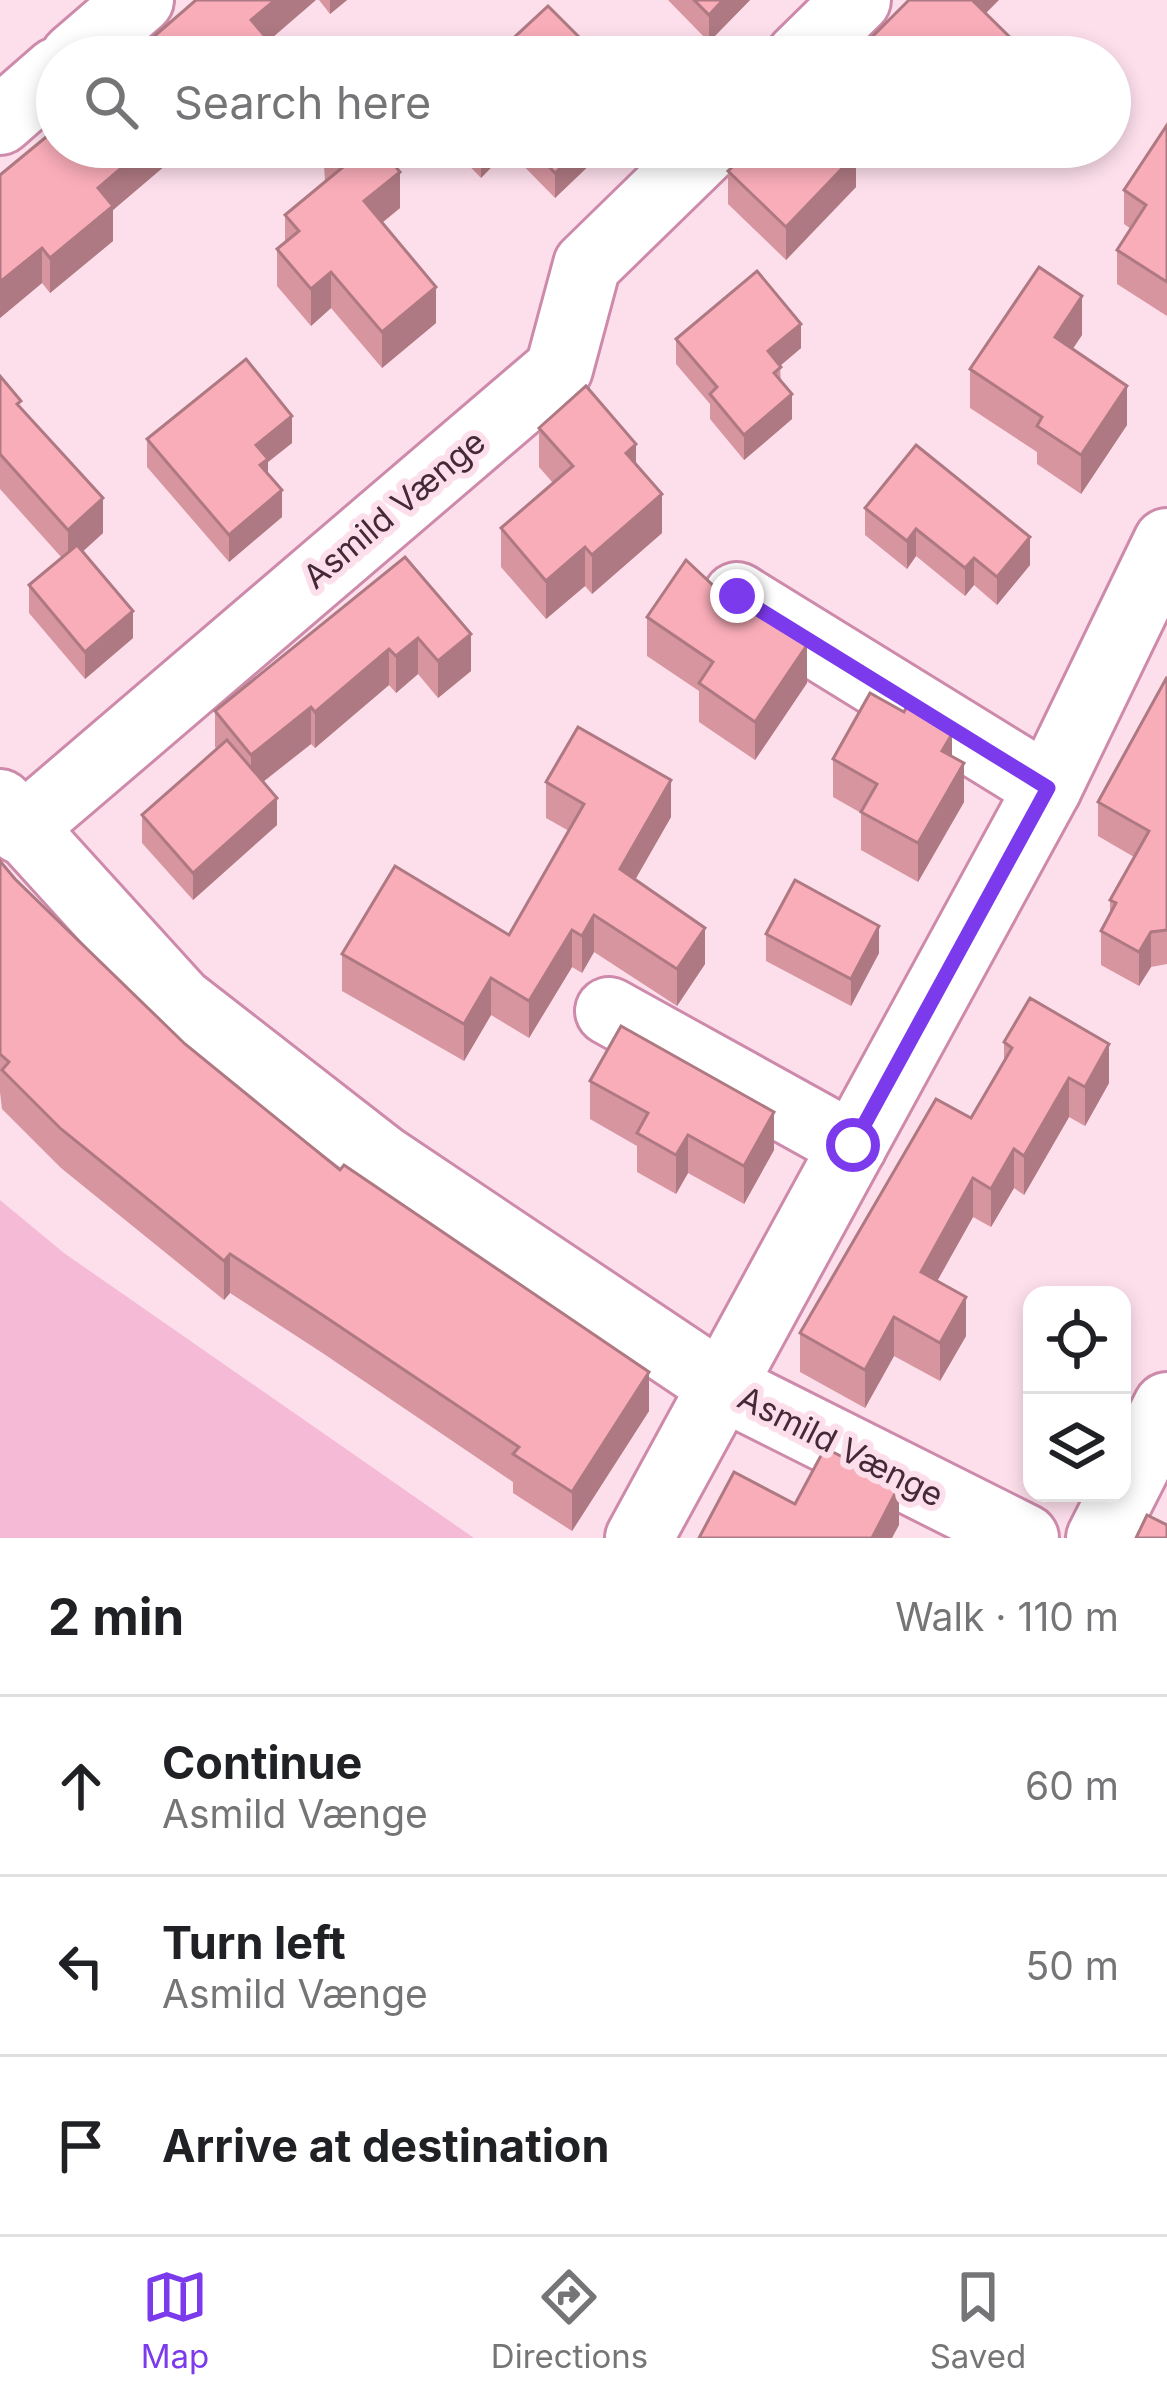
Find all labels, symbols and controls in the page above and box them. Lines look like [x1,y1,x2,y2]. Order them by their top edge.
search box [36,36,1131,168]
icon: search [78,69,144,135]
text: Search here [174,75,431,130]
street label: Asmild Vænge [295,421,493,597]
route end [710,569,764,623]
route start [826,1118,880,1172]
map controls [1023,1286,1131,1502]
button: locate [1023,1286,1131,1394]
street label: Asmild Vænge [732,1377,950,1515]
button: layers [1023,1394,1131,1502]
text: 2 min [48,1586,184,1647]
text: Walk · 110 m [895,1593,1119,1640]
text: Continue [162,1735,362,1790]
icon: ahead [48,1753,114,1819]
text: 60 m [1025,1762,1119,1809]
text: Asmild Vænge [162,1790,428,1837]
text: Turn left [162,1915,346,1970]
icon: left [48,1933,114,1999]
text: 50 m [1026,1942,1119,1989]
text: Asmild Vænge [162,1970,428,2017]
icon: arrive [48,2113,114,2179]
text: Arrive at destination [162,2118,609,2173]
tab: Map [141,2264,209,2376]
tab: Directions [491,2264,648,2376]
tab: Saved [930,2264,1026,2376]

